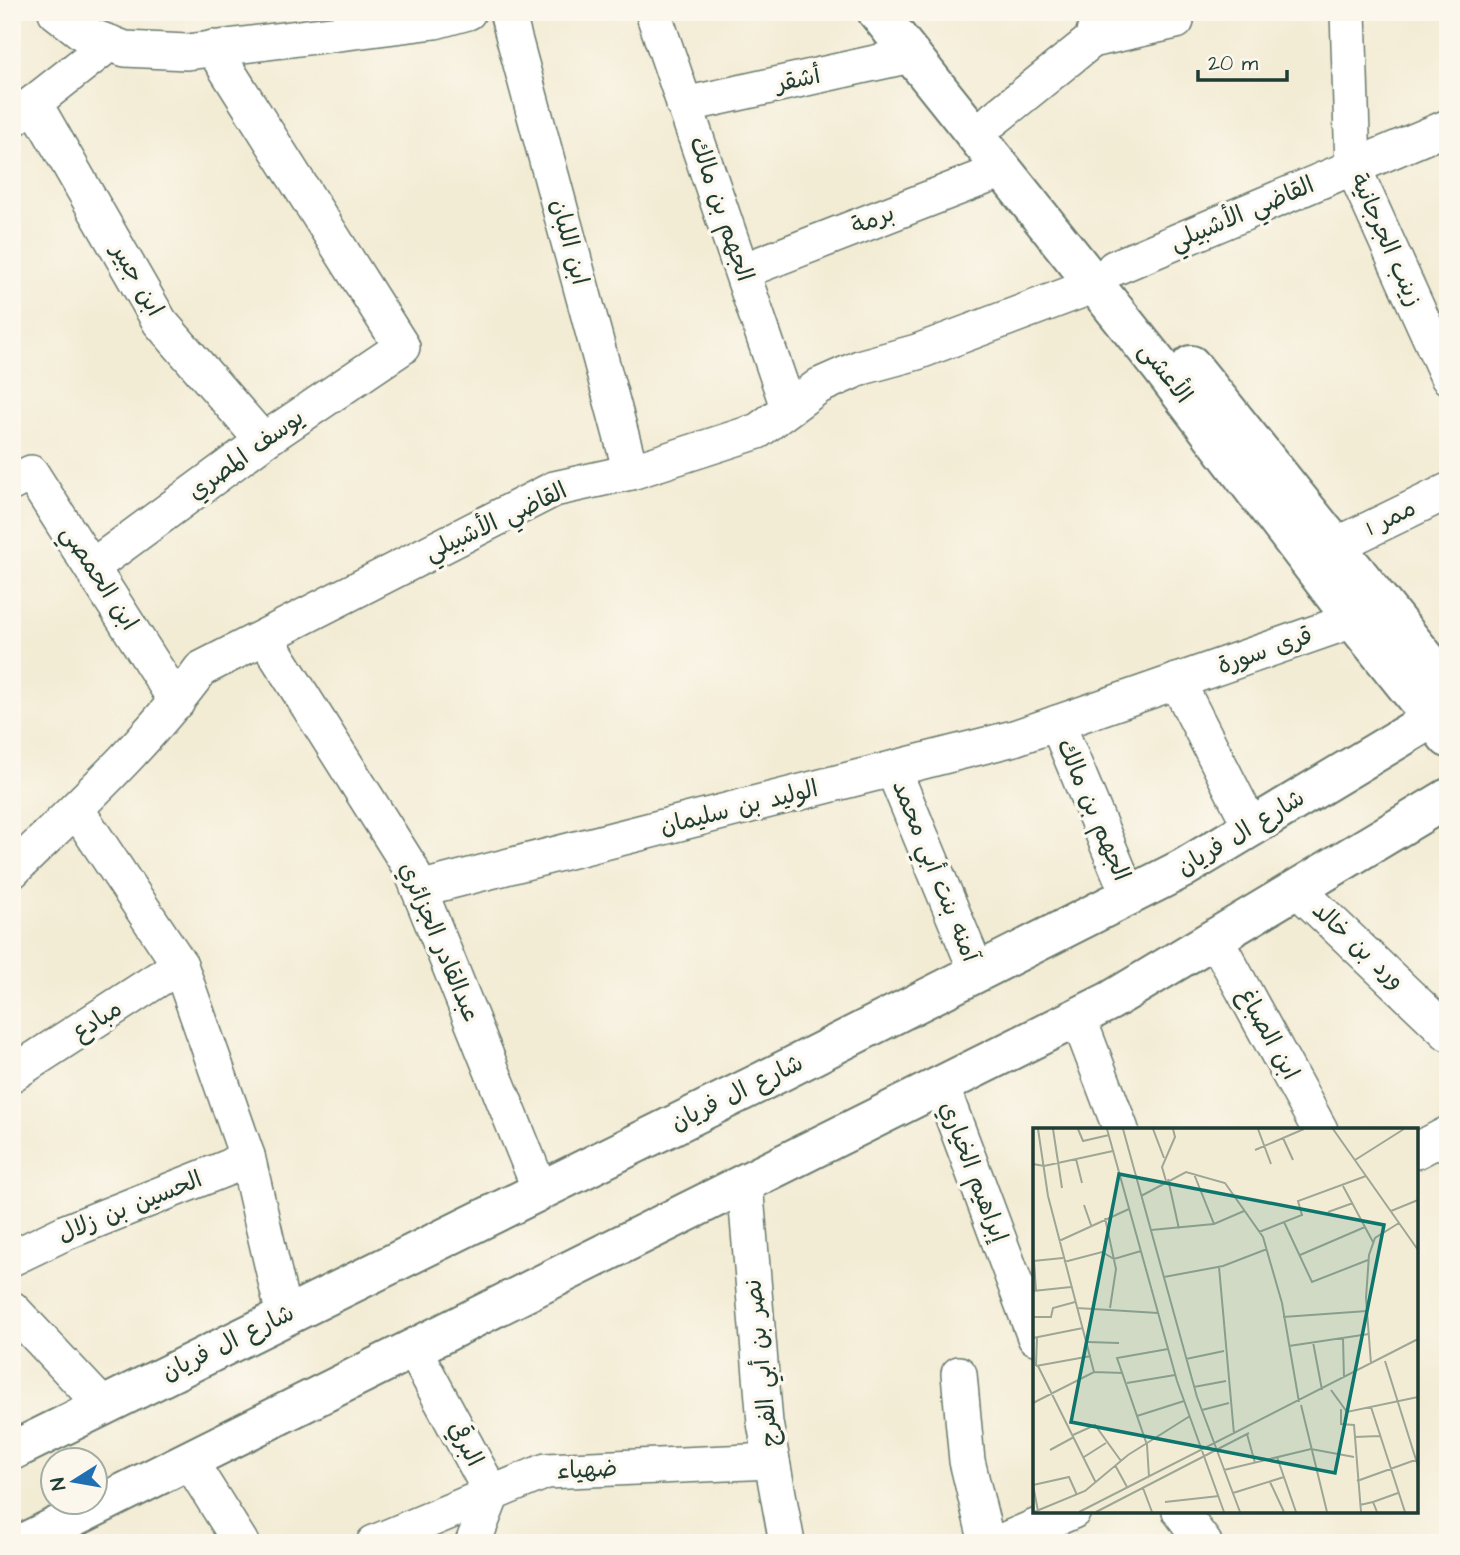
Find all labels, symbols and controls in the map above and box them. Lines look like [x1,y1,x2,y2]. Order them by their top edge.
scale bar [1198,38,1287,82]
text: 20 m [1208,49,1259,78]
street label: أشقر [771,59,824,102]
street label: الجهم بن مالك [680,132,762,286]
street label: القاضي الأشبيلي [1164,167,1321,262]
street label: زينب الجرجانية [1341,168,1431,312]
street label: ابن اللبان [541,195,597,289]
street label: برمة [847,196,899,244]
street label: ابن جبير [101,235,172,323]
street label: الأعشى [1130,334,1201,411]
street label: يوسف المصري [181,401,311,509]
street label: القاضي الأشبيلي [419,473,574,573]
street label: ممر 1 [1360,491,1422,545]
street label: ابن الحمصي [50,519,146,639]
street label: قرى سورة [1213,619,1317,683]
street label: الجهم بن مالك [1048,734,1138,886]
street label: الوليد بن سليمان [656,772,822,844]
street label: آمنه بنت أبي محمد [880,775,987,969]
street label: شارع ال فريان [1171,781,1311,885]
street label: عبدالقادر الجزائري [390,857,488,1027]
street label: ورد بن خالد [1304,894,1412,998]
street label: ابن الصباغ [1229,982,1307,1086]
street label: مبادع [65,992,129,1050]
street label: شارع ال فريان [665,1046,809,1140]
street label: إبراهيم الخياري [931,1097,1016,1248]
inset map [1033,1128,1418,1513]
street label: الحسين بن زلال [53,1163,207,1251]
street label: نصر بن أبي الفرج [736,1277,791,1449]
street label: شارع ال فريان [156,1296,300,1390]
street label: البرقي [439,1415,491,1473]
north arrow [38,1446,108,1516]
street label: ضهياء [556,1451,618,1489]
text: N [44,1475,73,1492]

